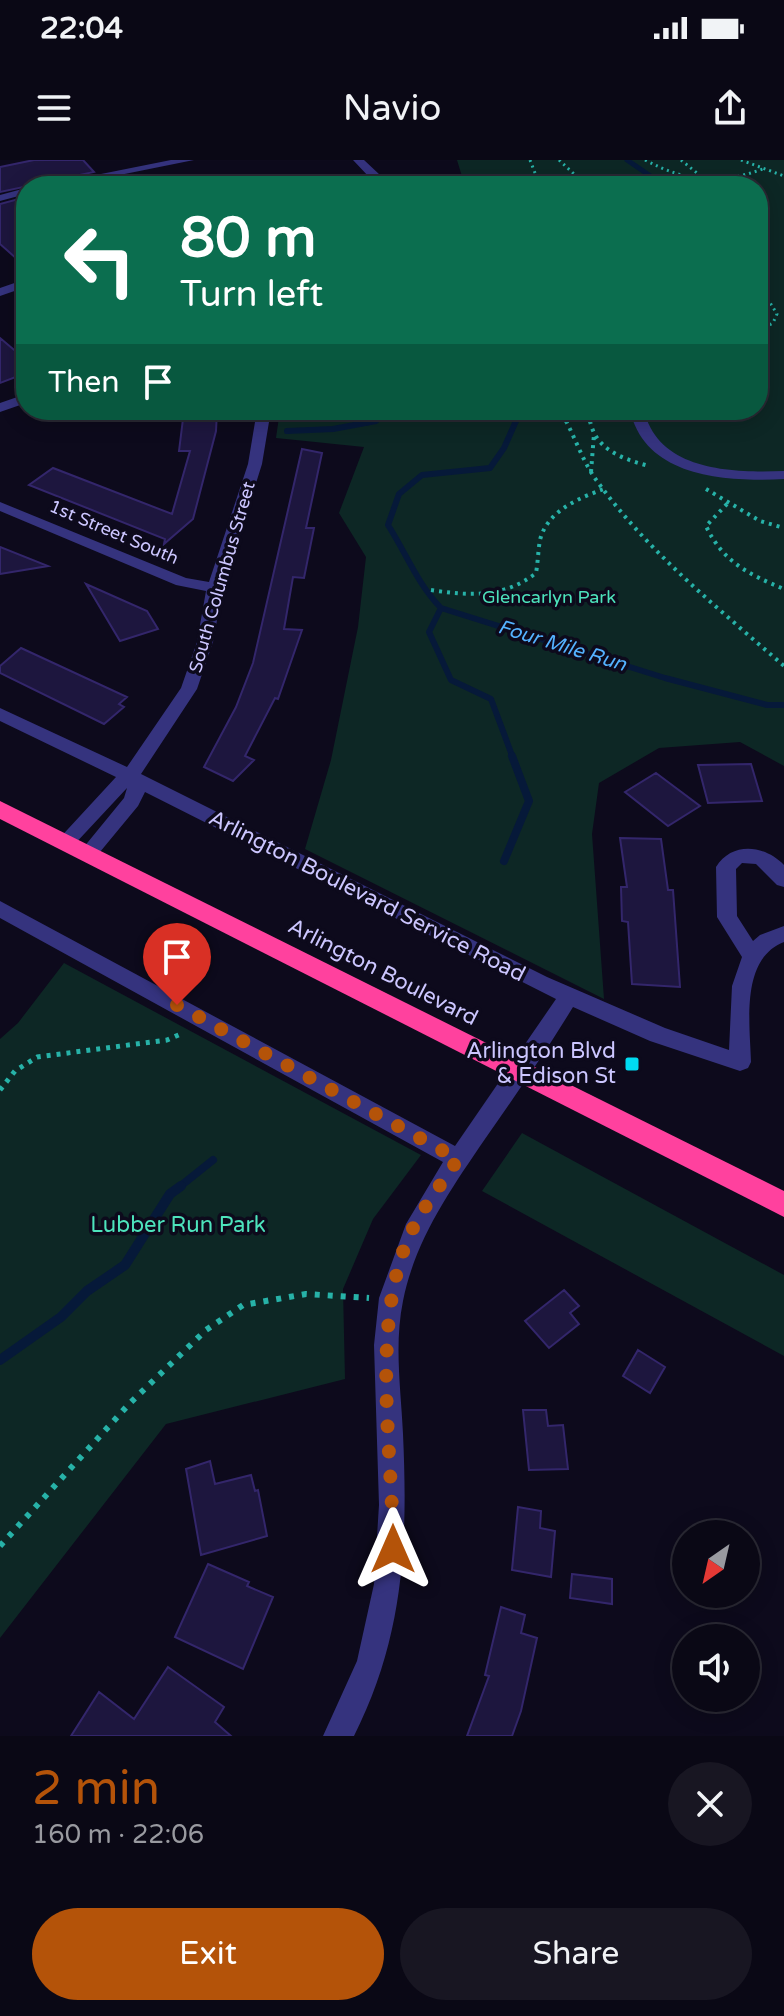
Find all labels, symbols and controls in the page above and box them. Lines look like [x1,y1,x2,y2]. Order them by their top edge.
text: 22:04 [40,10,123,47]
icon: menu [32,86,76,130]
icon: share [708,86,752,130]
text: Navio [343,87,441,130]
text: 80 m [180,205,316,272]
icon: left [48,208,152,312]
text: Turn left [180,273,323,316]
icon: arrive [136,360,180,404]
text: Then [48,364,120,401]
street label: South Columbus Street [184,479,260,675]
street label: 1st Street South [46,495,182,569]
park label: Glencarlyn Park [482,586,616,608]
water label: Four Mile Run [495,615,630,677]
street label: Arlington Boulevard Service Road [204,804,530,988]
street label: Arlington Boulevard [284,913,482,1031]
pin [143,923,211,1005]
icon: arrive [155,935,199,979]
place label: Arlington Blvd & Edison St [466,1038,616,1089]
marker: Arlington Blvd & Edison St [623,1055,641,1073]
park label: Lubber Run Park [90,1212,266,1238]
position arrow [351,1507,435,1591]
north arrow [672,1520,760,1608]
map controls [672,1520,760,1712]
button: sound [672,1624,760,1712]
text: 2 min [32,1760,160,1818]
button: close [668,1762,752,1846]
text: 160 m · 22:06 [32,1819,204,1850]
button: Exit [32,1908,384,2000]
button: Share [400,1908,752,2000]

